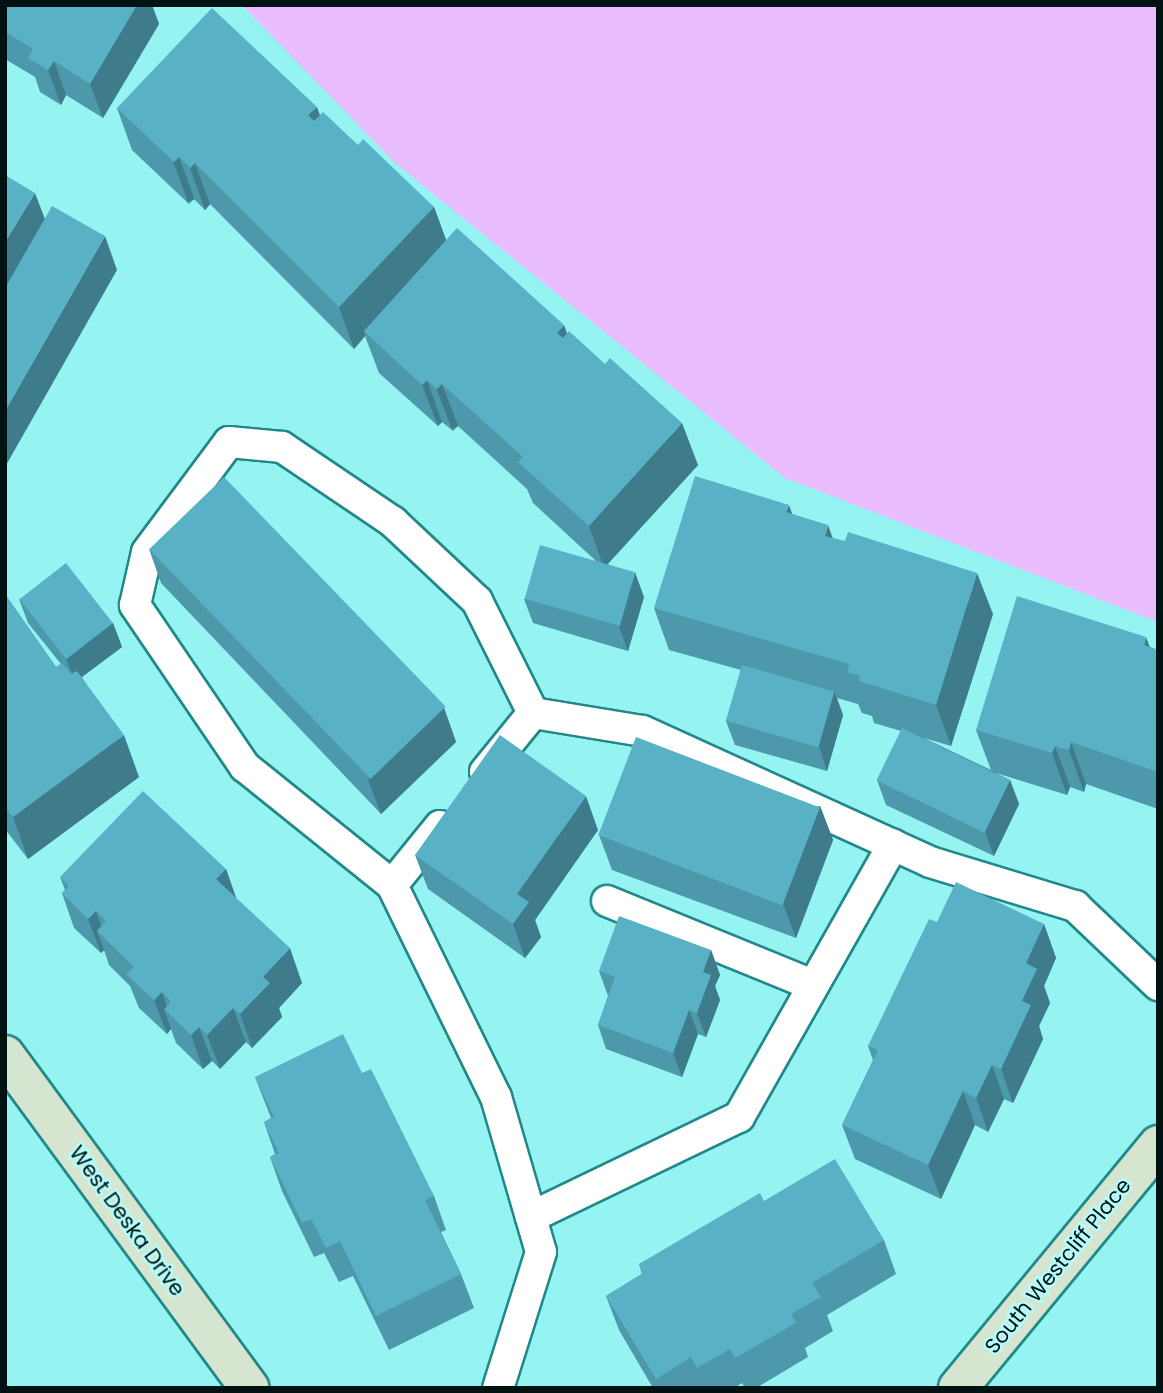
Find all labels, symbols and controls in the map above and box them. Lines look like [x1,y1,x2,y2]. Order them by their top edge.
street label: West Deska Drive [64,1141,190,1301]
street label: South Westcliff Place [980,1173,1136,1359]

